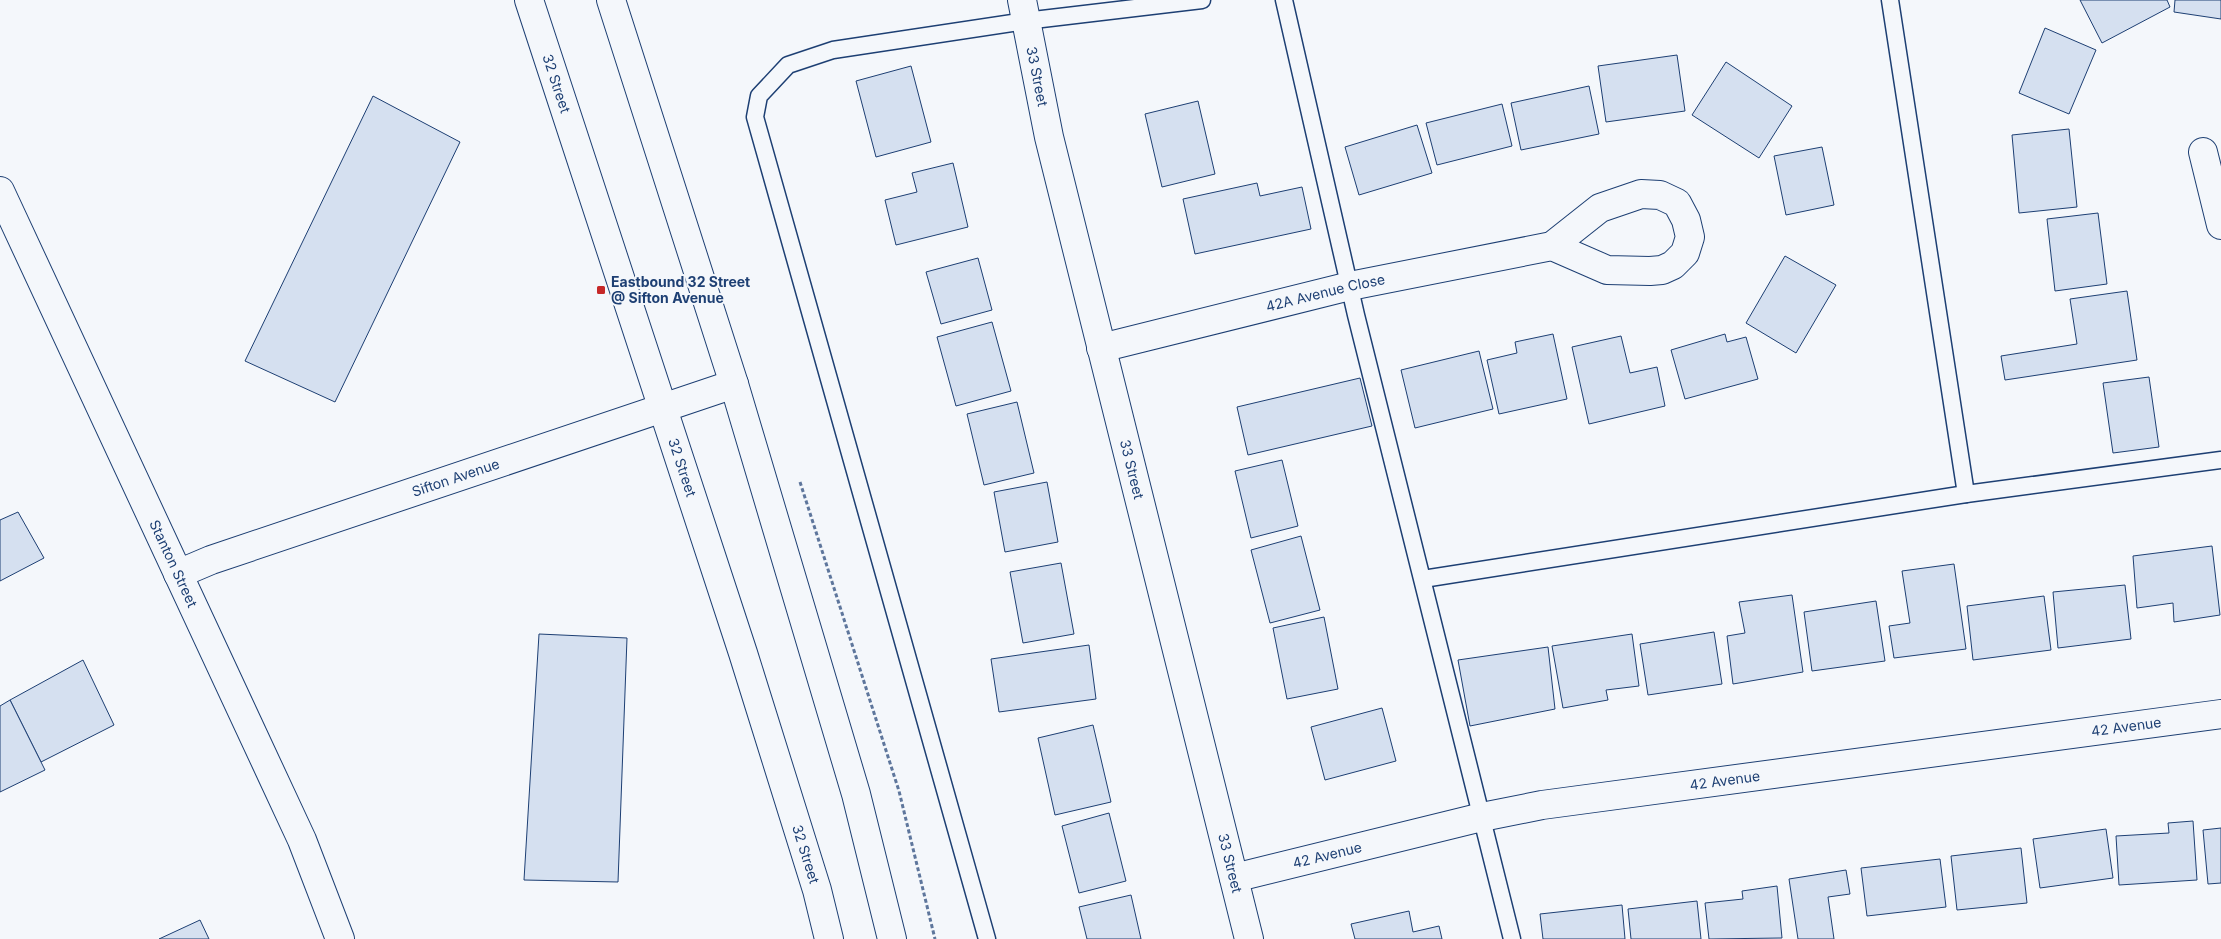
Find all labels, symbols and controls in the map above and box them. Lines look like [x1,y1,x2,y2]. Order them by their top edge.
street label: 33 Street [1023,45,1052,108]
street label: 32 Street [539,52,575,115]
street label: 42A Avenue Close [1264,270,1386,315]
place label: Eastbound 32 Street @ Sifton Avenue [611,273,750,306]
marker: Eastbound 32 Street @ Sifton Avenue [595,284,607,296]
street label: 32 Street [665,436,700,499]
street label: 33 Street [1117,438,1148,501]
street label: Sifton Avenue [409,455,502,500]
street label: Stanton Street [146,517,202,610]
street label: 42 Avenue [2090,713,2162,739]
street label: 42 Avenue [1689,767,1761,793]
street label: 32 Street [789,823,824,886]
street label: 33 Street [1215,831,1246,895]
street label: 42 Avenue [1291,838,1363,871]

